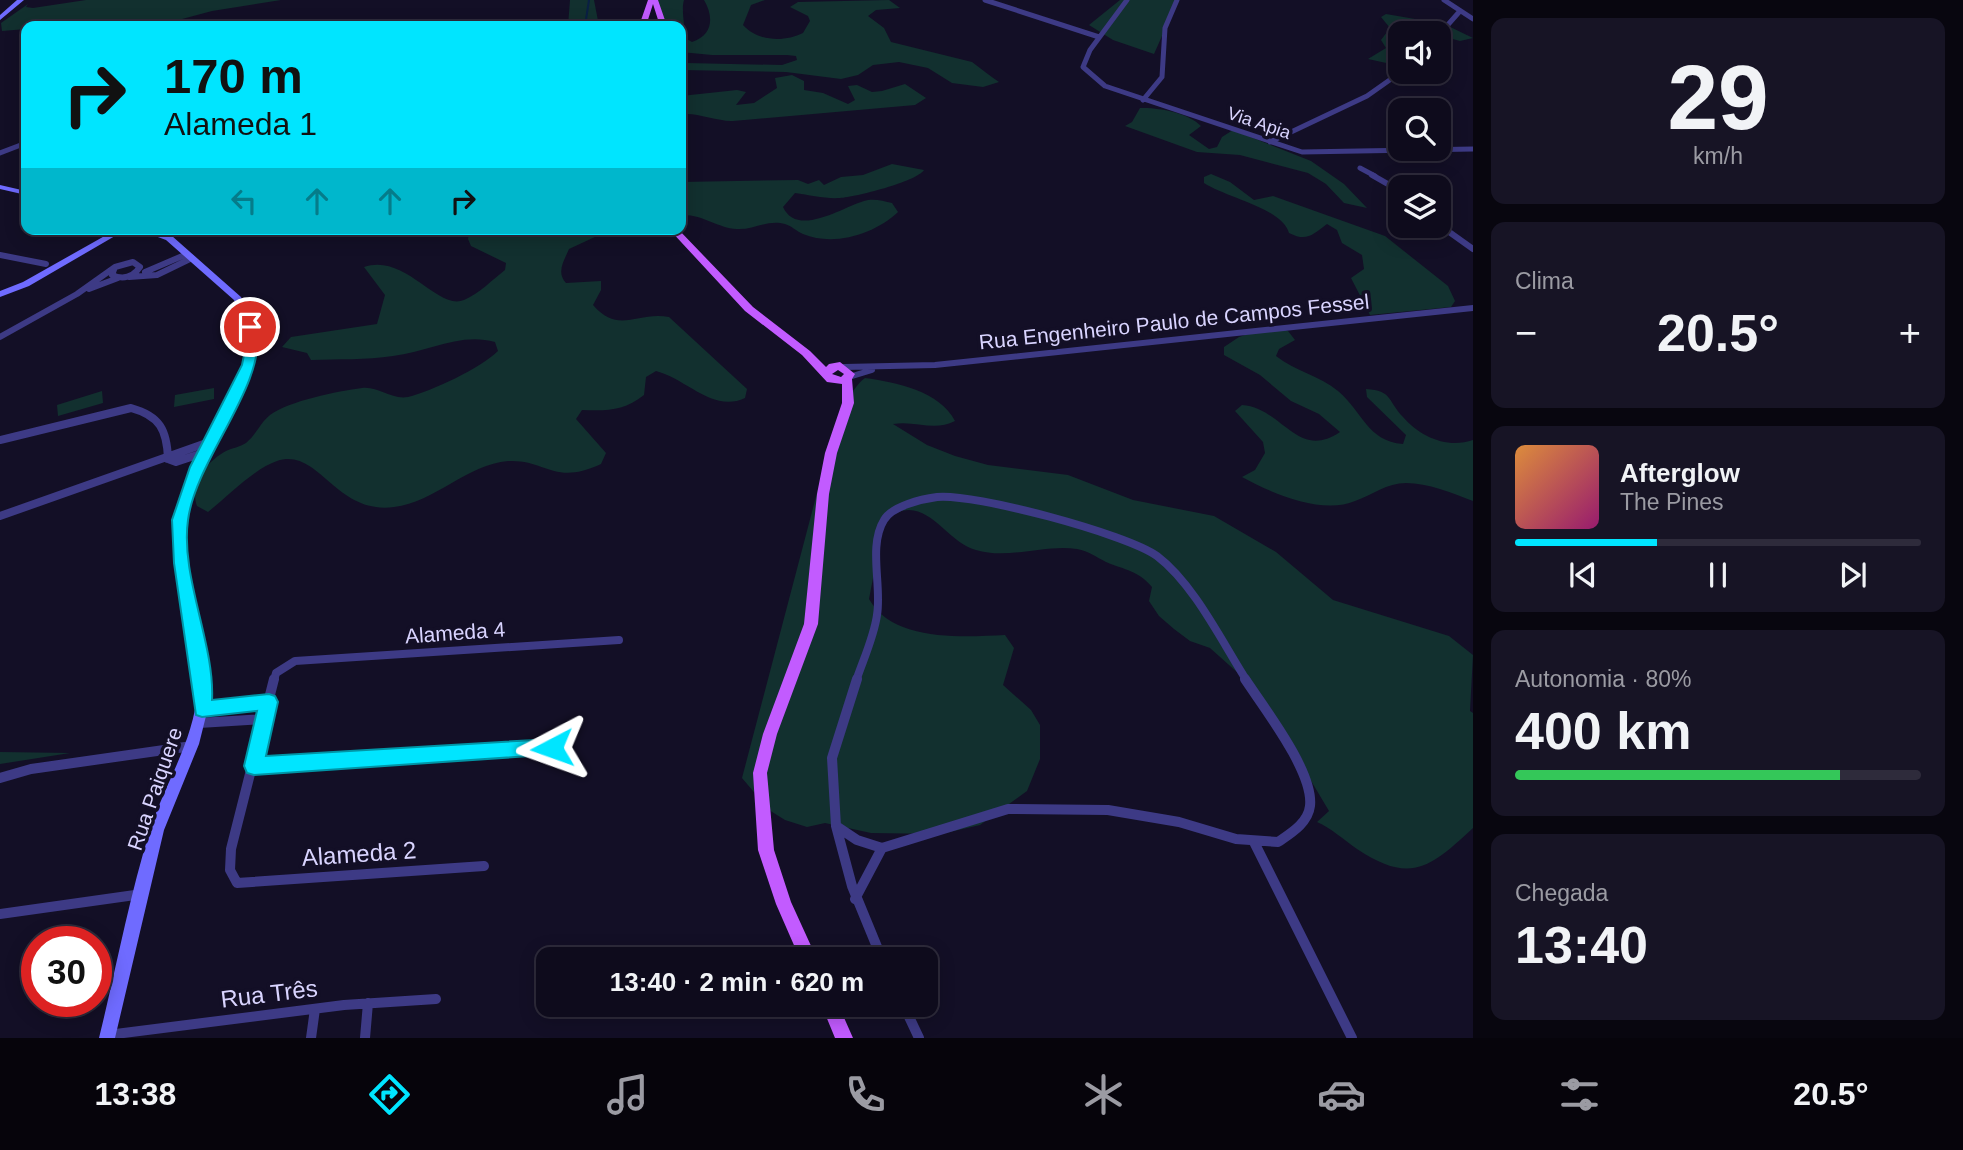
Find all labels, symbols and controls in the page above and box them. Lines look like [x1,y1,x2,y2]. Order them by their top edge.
map controls [1388,21,1451,238]
button: sound [1388,21,1451,84]
text: 29 [1667,47,1769,148]
icon: right [49,49,140,140]
text: 170 m [164,49,303,103]
button: search [1388,98,1451,161]
street label: Via Apia [1225,103,1294,143]
text: Alameda 1 [164,106,317,142]
text: km/h [1693,143,1743,169]
button: layers [1388,175,1451,238]
icon: left [225,182,263,220]
icon: ahead [298,182,336,220]
icon: ahead [371,182,409,220]
icon: right [444,182,482,220]
text: Clima [1515,268,1574,294]
street label: Rua Engenheiro Paulo de Campos Fessel [978,290,1370,353]
pin [220,297,280,357]
text: 20.5° [1657,304,1779,362]
icon: arrive [231,308,269,346]
text: − [1515,312,1537,354]
text: + [1899,312,1921,354]
text: Afterglow [1620,458,1740,488]
text: The Pines [1620,489,1724,515]
icon: previous [1564,556,1602,594]
icon: pause [1699,556,1737,594]
icon: next [1834,556,1872,594]
street label: Alameda 4 [404,618,506,647]
text: Autonomia · 80% [1515,666,1691,692]
text: 400 km [1515,702,1691,760]
position arrow [515,711,589,785]
street label: Rua Paiquere [123,724,186,853]
street label: Alameda 2 [301,836,417,871]
text: Chegada [1515,880,1608,906]
text: 13:40 [1515,916,1648,974]
speed limit sign: 30 [21,926,112,1017]
text: 13:40 · 2 min · 620 m [610,967,864,997]
street label: Rua Três [219,974,319,1013]
icon: directions [365,1070,414,1119]
icon: music [603,1070,652,1119]
icon: phone [841,1070,890,1119]
icon: climate [1079,1070,1128,1119]
icon: car [1317,1070,1366,1119]
icon: filters [1555,1070,1604,1119]
text: 13:38 [95,1076,176,1112]
text: 20.5° [1793,1076,1868,1112]

